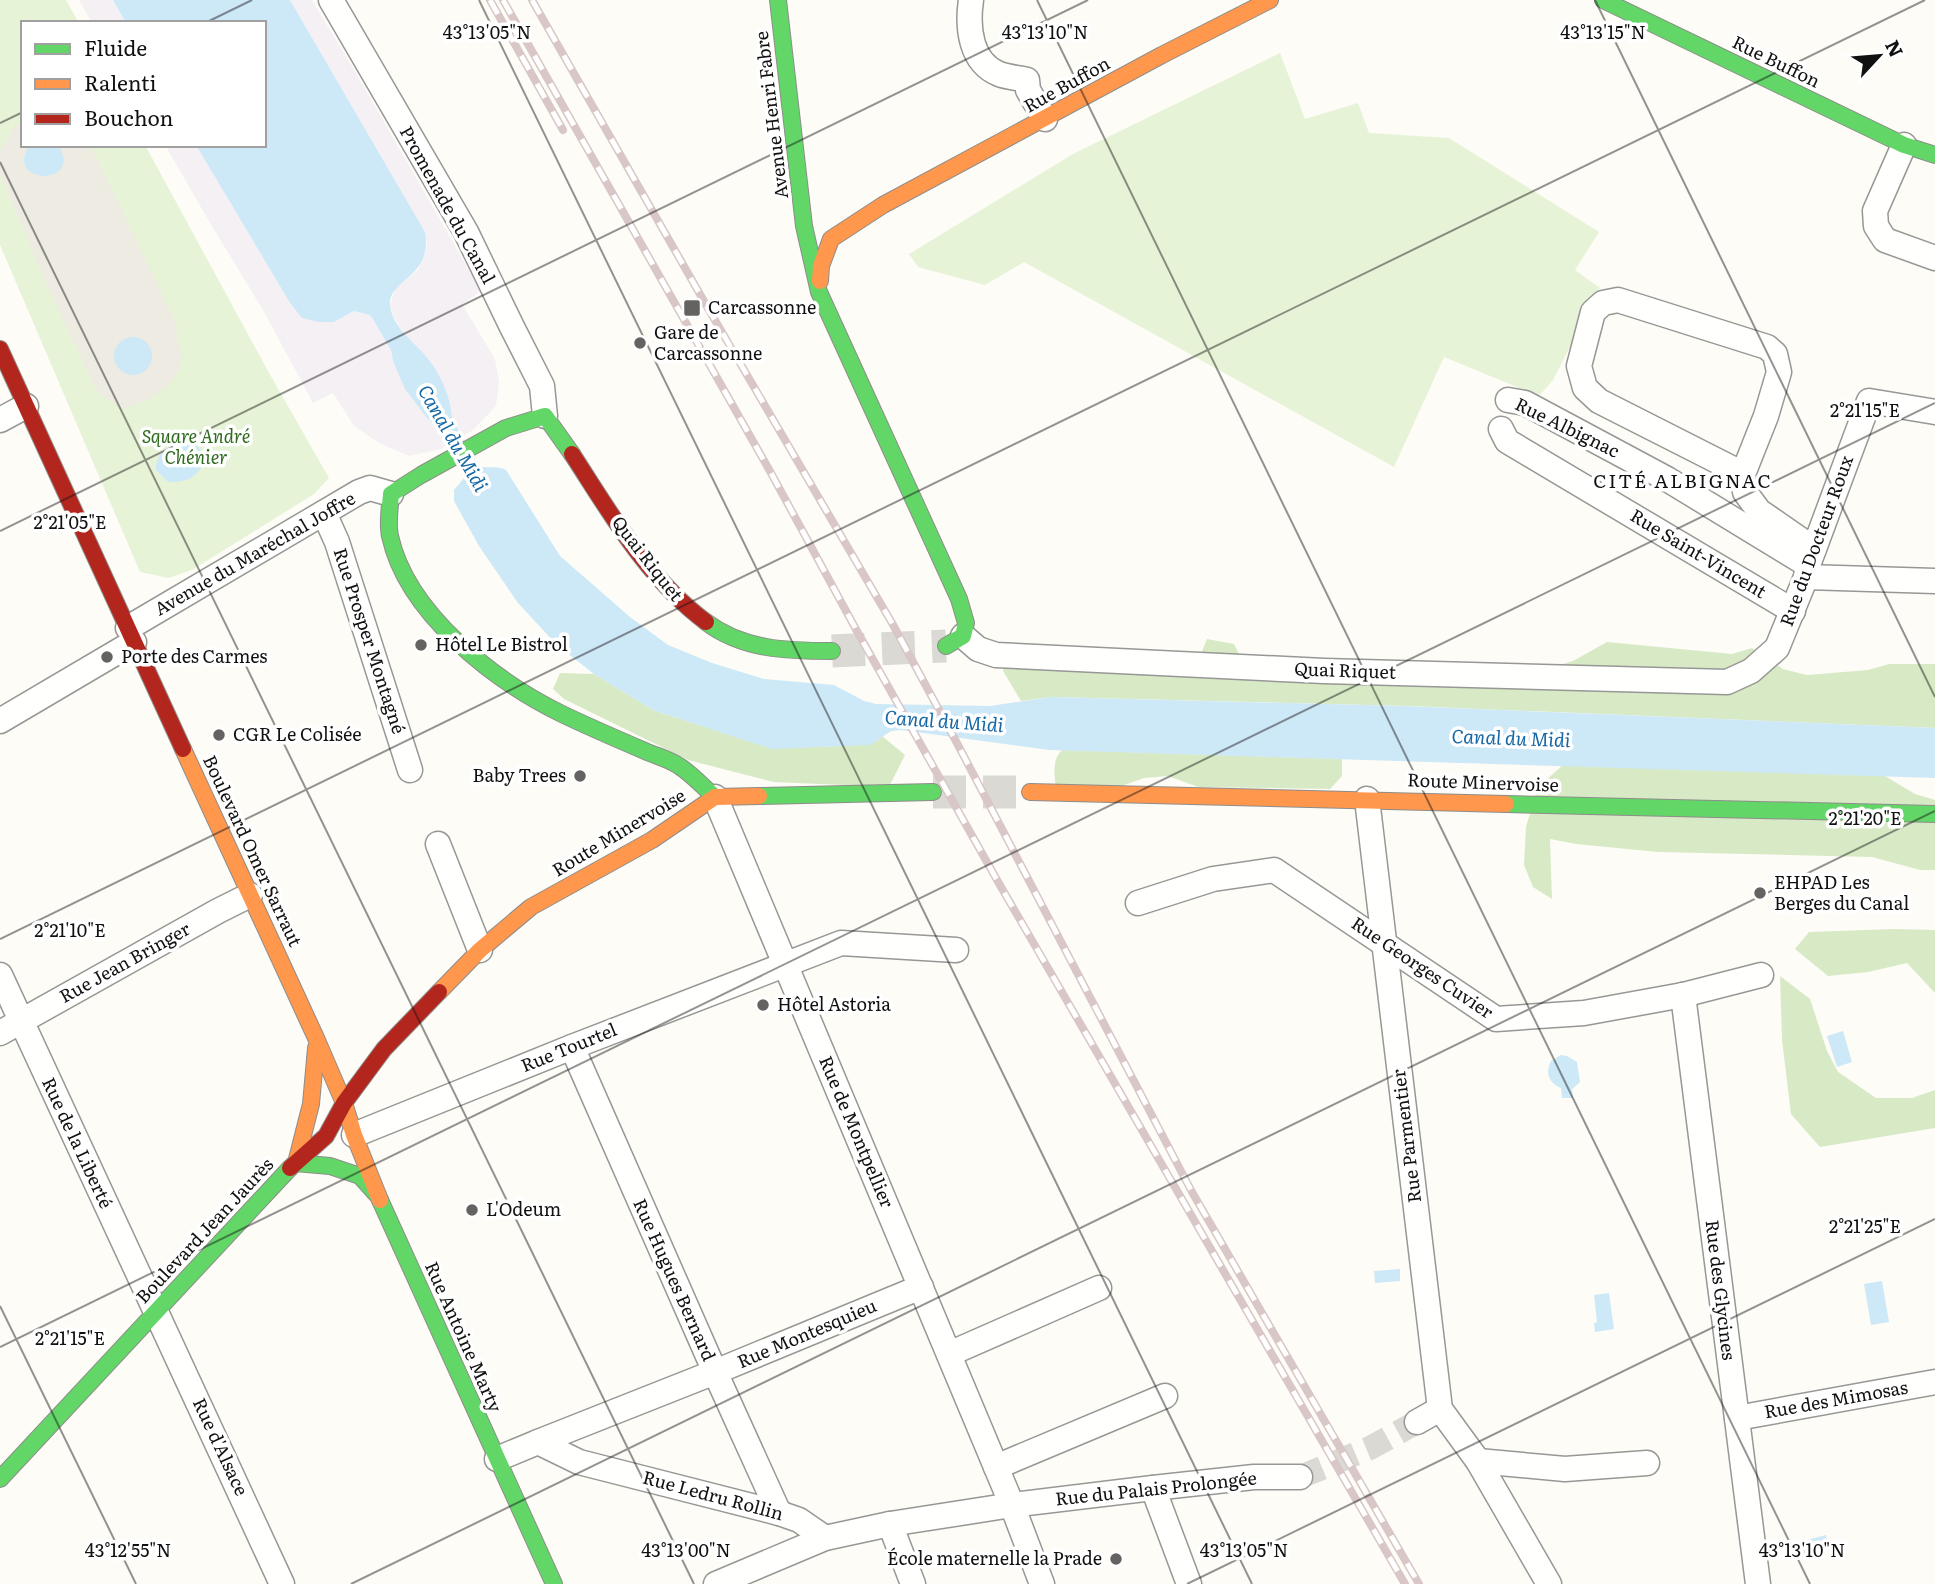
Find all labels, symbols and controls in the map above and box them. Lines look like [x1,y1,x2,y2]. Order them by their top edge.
text: 43°13'05"N [443,18,531,45]
text: 43°13'10"N [1002,18,1088,45]
text: 43°13'15"N [1560,18,1646,45]
legend [21,21,266,147]
north arrow [1844,21,1914,91]
street label: Rue Buffon [1728,28,1825,94]
street label: Avenue Henri Fabre [747,30,794,201]
text: Fluide [84,31,147,62]
text: N [1879,35,1911,61]
street label: Rue Buffon [1018,49,1114,119]
text: Ralenti [84,66,157,97]
text: Bouchon [84,101,174,132]
street label: Promenade du Canal [394,120,503,288]
place label: Carcassonne [708,293,816,320]
marker: Carcassonne [682,298,702,318]
place label: Gare de Carcassonne [654,318,762,366]
marker: Gare de Carcassonne [632,335,648,351]
water label: Canal du Midi [412,379,496,496]
street label: Rue Albignac [1511,390,1625,464]
text: 2°21'15"E [1830,396,1900,423]
park label: Square André Chénier [142,422,250,470]
street label: Rue du Docteur Roux [1772,450,1859,630]
district label: CITÉ ALBIGNAC [1593,466,1773,494]
street label: Avenue du Maréchal Joffre [149,484,360,621]
street label: Rue Saint-Vincent [1626,501,1773,604]
text: 2°21'05"E [33,508,107,535]
street label: Quai Riquet [606,510,691,607]
street label: Rue Prosper Montagné [328,544,413,737]
place label: Hôtel Le Bistrol [435,630,568,657]
marker: Hôtel Le Bistrol [413,637,429,653]
place label: Porte des Carmes [121,642,267,669]
marker: Porte des Carmes [99,649,115,665]
street label: Quai Riquet [1294,654,1397,685]
water label: Canal du Midi [884,702,1005,738]
place label: CGR Le Colisée [233,720,362,747]
water label: Canal du Midi [1451,721,1571,753]
marker: CGR Le Colisée [211,727,227,743]
street label: Boulevard Omer Sarraut [197,750,310,951]
place label: Baby Trees [473,761,566,788]
street label: Route Minervoise [1407,765,1559,798]
marker: Baby Trees [572,768,588,784]
street label: Route Minervoise [546,781,690,882]
text: 2°21'20"E [1828,804,1902,831]
place label: EHPAD Les Berges du Canal [1774,868,1909,916]
marker: EHPAD Les Berges du Canal [1752,885,1768,901]
street label: Rue Georges Cuvier [1346,909,1500,1025]
street label: Rue Jean Bringer [54,914,195,1009]
text: 2°21'10"E [34,916,106,943]
place label: Hôtel Astoria [777,990,891,1017]
marker: Hôtel Astoria [755,997,771,1013]
street label: Rue Tourtel [516,1015,620,1078]
street label: Rue de Montpellier [813,1051,902,1212]
street label: Rue Parmentier [1384,1067,1427,1204]
street label: Rue de la Liberté [36,1072,121,1212]
street label: Boulevard Jean Jaurès [129,1151,279,1309]
street label: Rue Hugues Bernard [627,1194,723,1365]
place label: L'Odeum [486,1195,561,1222]
marker: L'Odeum [464,1202,480,1218]
text: 2°21'25"E [1829,1212,1901,1239]
street label: Rue des Glycines [1699,1218,1743,1361]
street label: Rue Antoine Marty [419,1257,510,1417]
street label: Rue Montesquieu [733,1291,880,1374]
text: 2°21'15"E [35,1324,105,1351]
street label: Rue des Mimosas [1762,1373,1910,1424]
street label: Rue d'Alsace [187,1393,256,1500]
street label: Rue Ledru Rollin [640,1463,787,1526]
street label: Rue du Palais Prolongée [1054,1464,1258,1512]
text: 43°12'55"N [85,1536,171,1563]
text: 43°13'00"N [641,1536,731,1563]
text: 43°13'05"N [1200,1536,1288,1563]
text: 43°13'10"N [1759,1536,1845,1563]
place label: École maternelle la Prade [887,1544,1102,1571]
marker: École maternelle la Prade [1108,1551,1124,1567]

